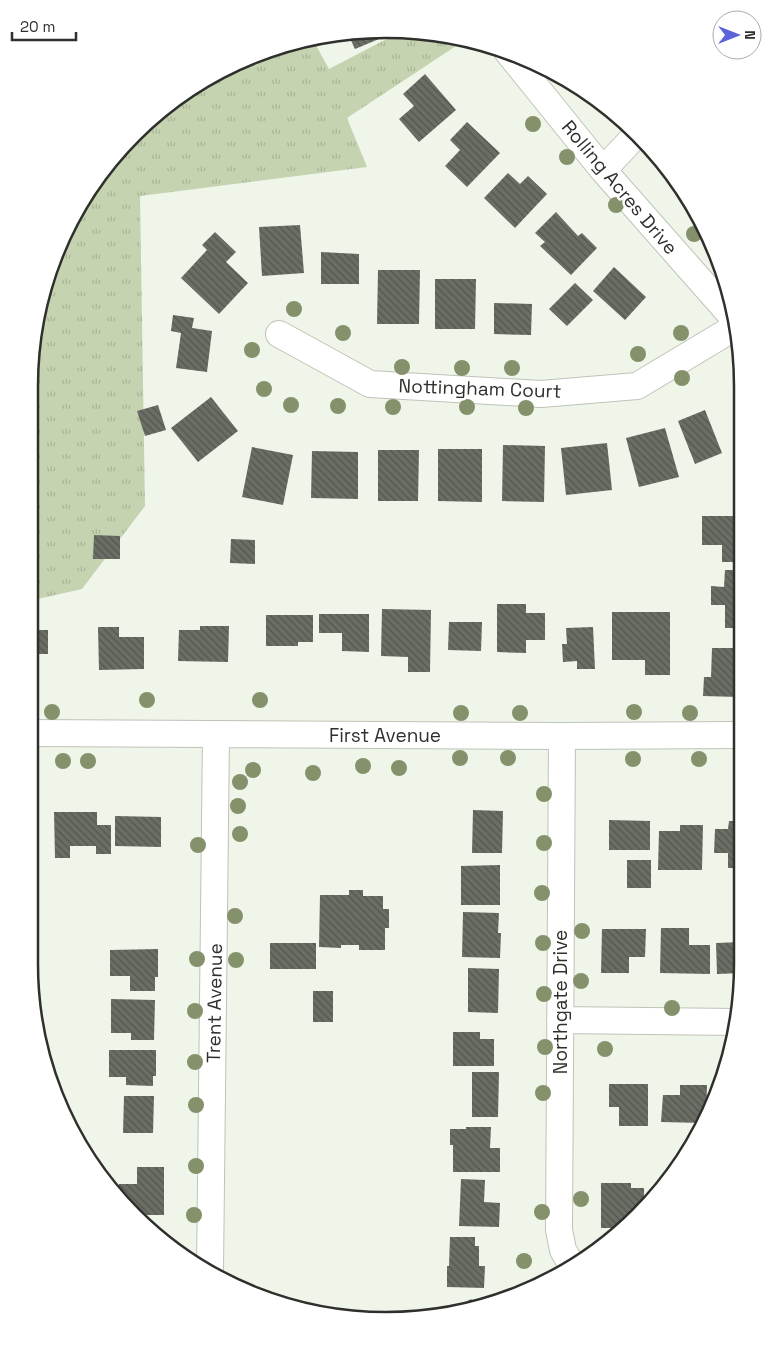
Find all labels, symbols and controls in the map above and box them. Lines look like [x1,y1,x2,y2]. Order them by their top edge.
scale bar [12,10,76,42]
north arrow [712,10,762,60]
text: 20 m [20,17,55,36]
text: N [741,30,759,40]
street label: Rolling Acres Drive [556,115,683,260]
street label: Nottingham Court [398,373,562,404]
street label: First Avenue [329,723,441,748]
street label: Northgate Drive [548,930,573,1074]
street label: Trent Avenue [201,943,228,1063]

